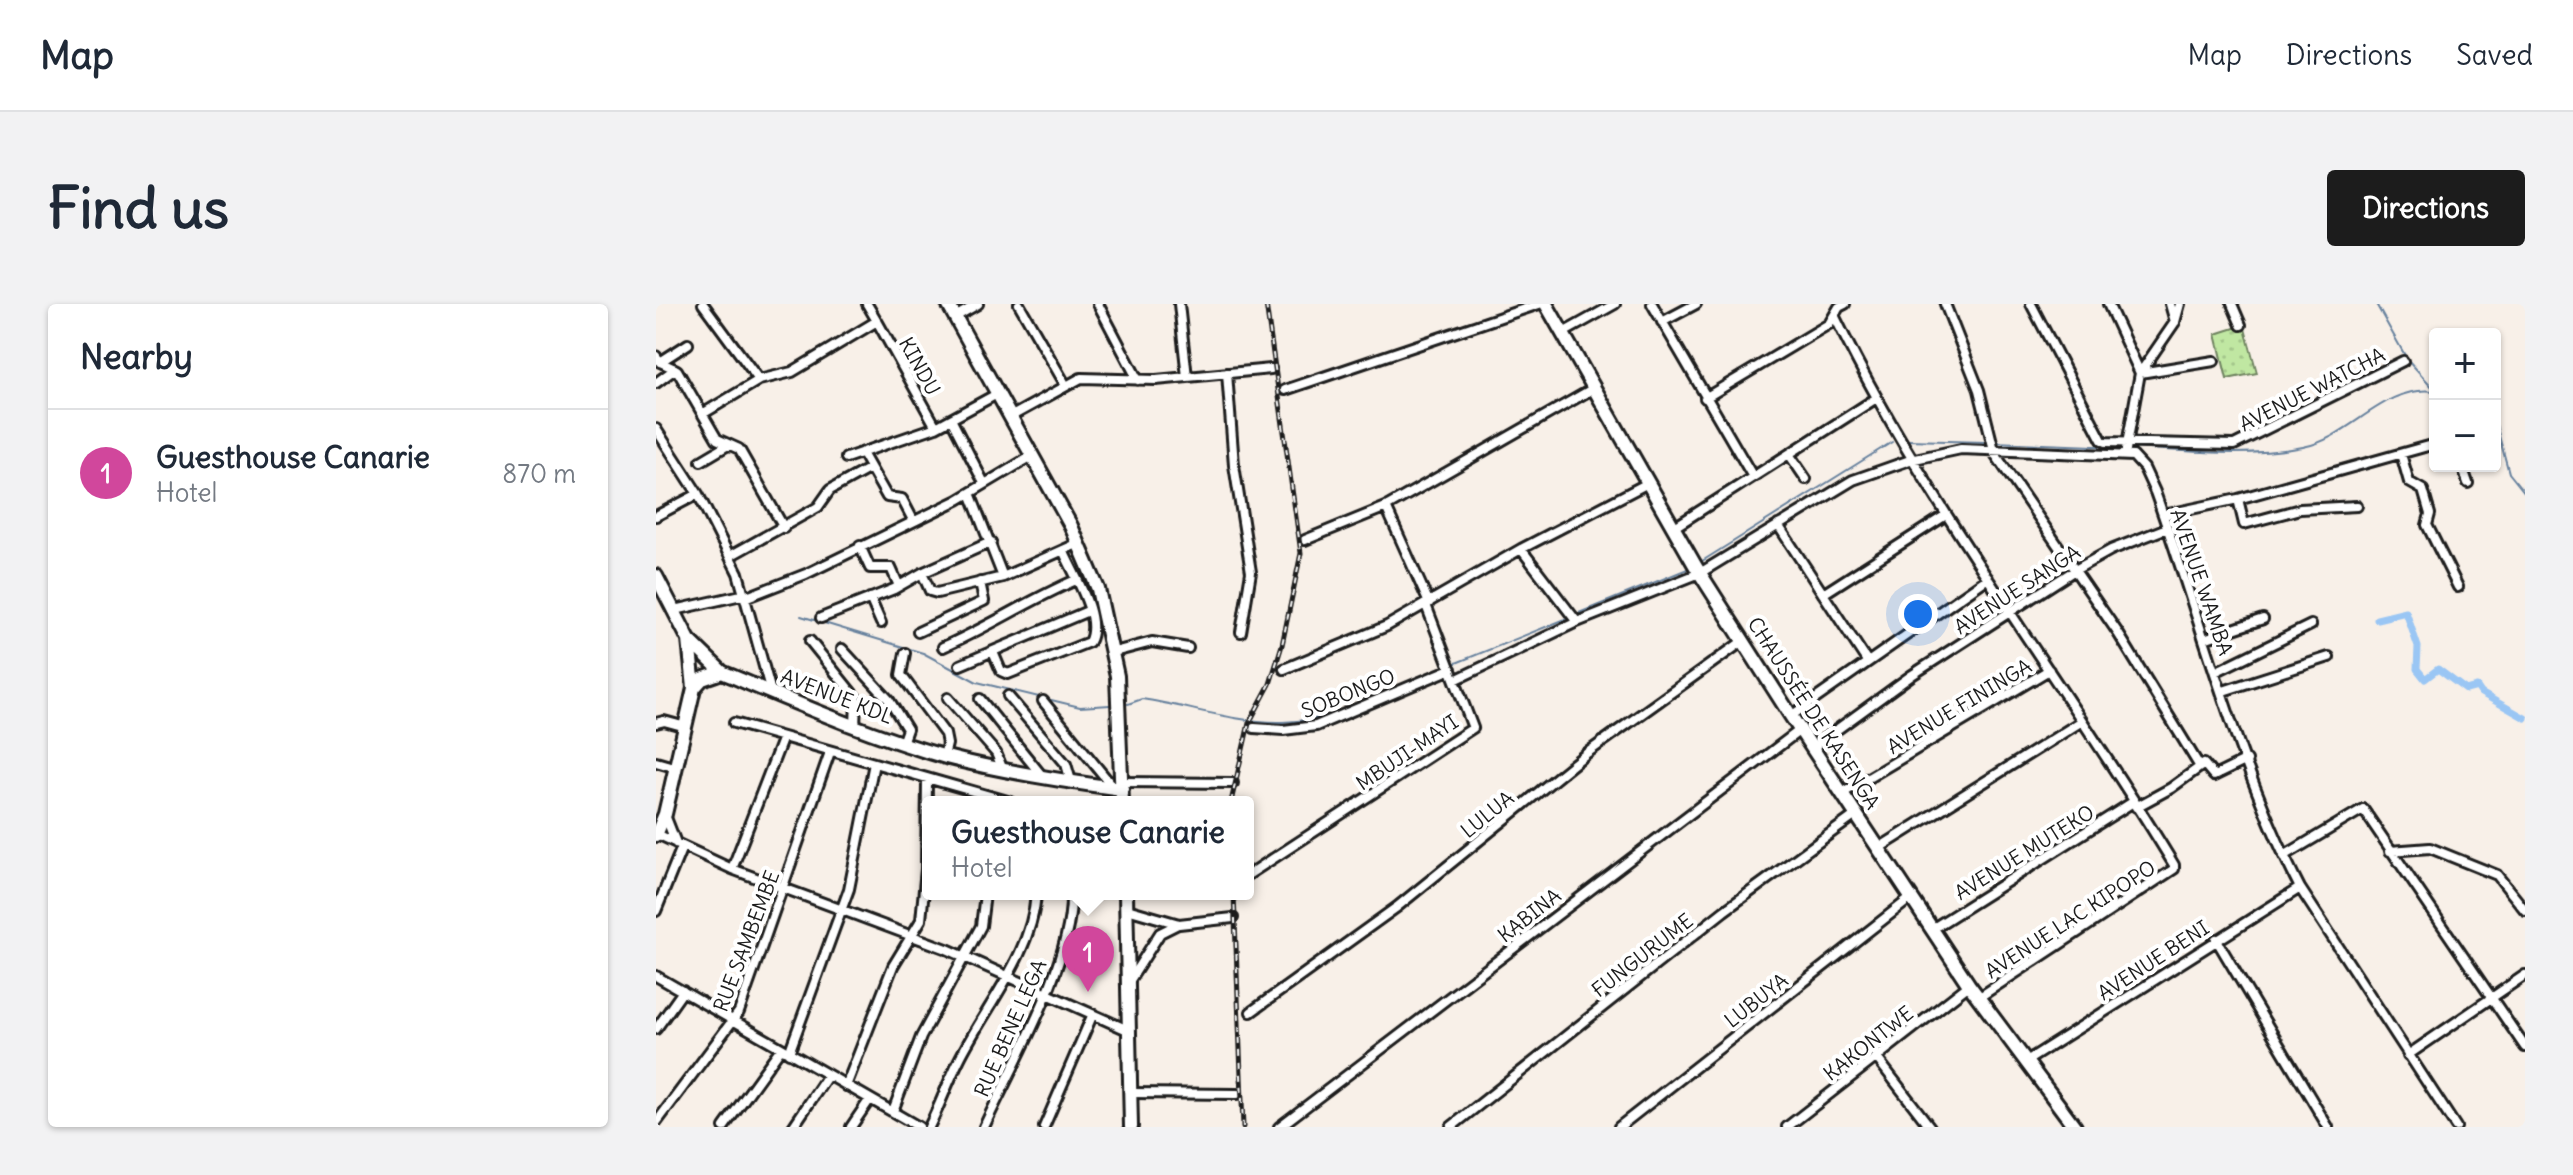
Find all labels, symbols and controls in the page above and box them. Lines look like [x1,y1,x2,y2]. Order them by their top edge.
text: Map [40,32,114,79]
text: Map [2187,37,2242,73]
text: Directions [2286,37,2412,73]
text: Saved [2456,37,2533,73]
button: Directions [2327,170,2525,246]
text: Find us [48,173,229,243]
map controls [2429,328,2501,472]
button: + [2429,328,2501,400]
street label: KINDU [894,332,946,400]
text: Nearby [80,335,193,378]
street label: AVENUE WATCHA [2235,341,2389,436]
button: − [2429,400,2501,472]
text: Guesthouse Canarie [156,438,430,476]
text: 1 [101,457,111,490]
text: 870 m [502,457,576,490]
text: Hotel [156,476,217,509]
street label: AVENUE WAMBA [2165,506,2239,659]
street label: AVENUE SANGA [1949,539,2085,639]
your location [1898,594,1938,634]
street label: CHAUSSÉE DE KASENGA [1742,612,1886,814]
street label: AVENUE FININGA [1882,653,2036,759]
street label: AVENUE KDL [777,663,897,729]
street label: SOBONGO [1297,663,1399,723]
street label: MBUJI-MAYI [1351,709,1463,795]
street label: LULUA [1455,785,1519,843]
popup [922,796,1254,900]
street label: AVENUE MUTEKO [1950,799,2098,905]
text: Guesthouse Canarie [951,813,1225,851]
text: Hotel [951,851,1012,884]
street label: AVENUE LAC KIPOPO [1980,855,2160,983]
street label: RUE SAMBEMBE [708,867,784,1015]
street label: KABINA [1492,882,1566,947]
street label: FUNGURUME [1587,908,1697,1002]
street label: AVENUE BENI [2093,915,2213,1005]
pin: 1 [1062,926,1114,992]
street label: RUE BENE LEGA [969,955,1052,1101]
street label: LUBUYA [1719,967,1793,1033]
street label: KAKONTWE [1818,1000,1918,1086]

